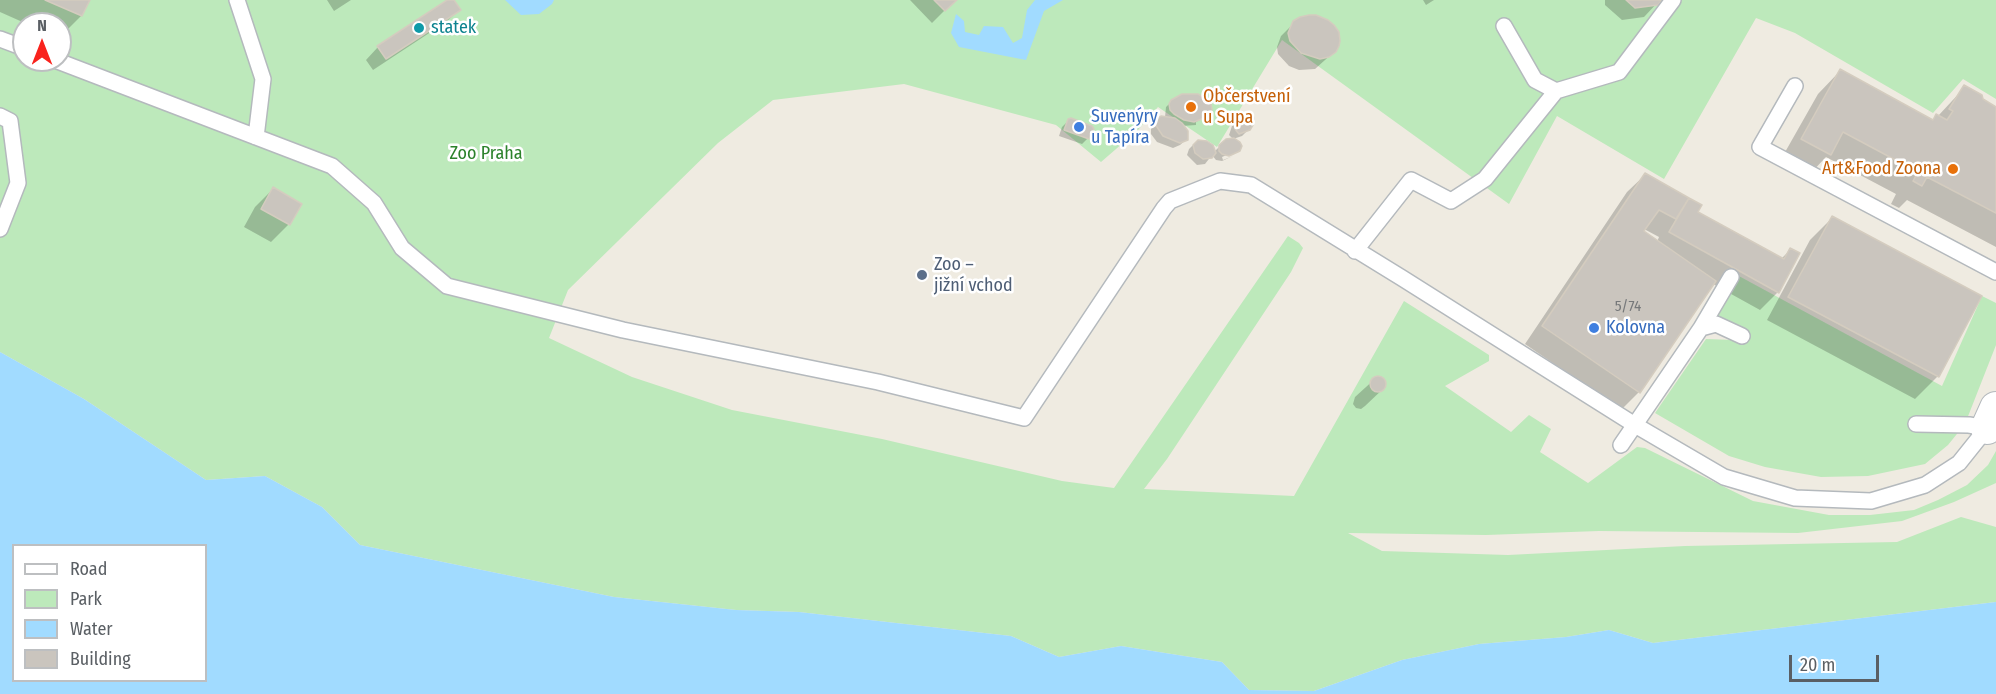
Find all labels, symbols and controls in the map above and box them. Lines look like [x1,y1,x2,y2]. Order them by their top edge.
north arrow [12,12,72,72]
text: N [37,16,47,35]
place label: statek [431,17,476,39]
marker: statek [412,21,426,35]
place label: Občerstvení u Supa [1203,86,1291,128]
marker: Občerstvení u Supa [1184,100,1198,114]
place label: Suvenýry u Tapíra [1091,106,1158,148]
marker: Suvenýry u Tapíra [1072,120,1086,134]
park label: Zoo Praha [449,143,523,165]
place label: Art&Food Zoona [1822,158,1941,180]
marker: Art&Food Zoona [1946,162,1960,176]
place label: Zoo – jižní vchod [934,254,1013,296]
marker: Zoo – jižní vchod [915,268,929,282]
house number: 5/74 [1615,298,1641,316]
place label: Kolovna [1606,317,1665,339]
marker: Kolovna [1587,321,1601,335]
legend [12,544,207,682]
text: Road [70,558,107,580]
text: Park [70,588,102,610]
text: Water [70,618,113,640]
scale bar [1792,643,1882,681]
text: Building [70,648,131,670]
text: 20 m [1800,654,1835,676]

